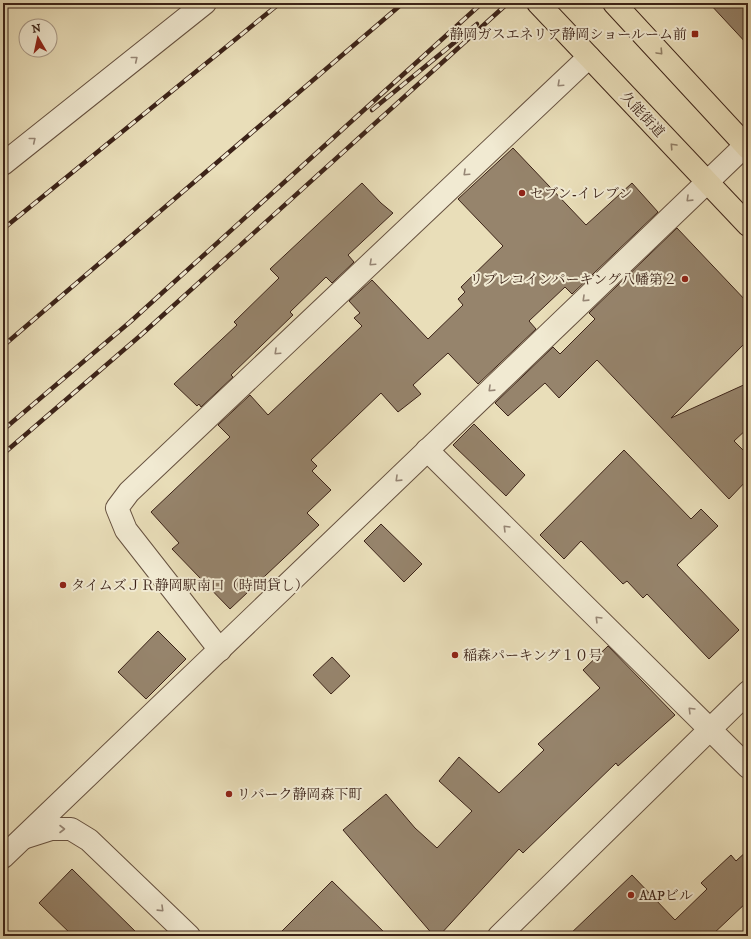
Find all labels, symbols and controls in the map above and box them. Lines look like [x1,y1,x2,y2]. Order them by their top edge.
north arrow [18,18,58,58]
text: N [31,21,42,37]
place label: 静岡ガスエネリア静岡ショールーム前 [450,26,687,44]
marker: 静岡ガスエネリア静岡ショールーム前 [690,29,700,39]
one-way arrow [655,47,662,55]
one-way arrow [130,56,137,63]
one-way arrow [558,79,565,86]
street label: 久能街道 [617,88,668,141]
one-way arrow [29,138,36,145]
one-way arrow [670,143,678,151]
one-way arrow [463,168,471,176]
place label: セブン-イレブン [530,185,633,203]
marker: セブン-イレブン [517,188,527,198]
one-way arrow [686,194,694,202]
one-way arrow [369,258,377,265]
place label: リブレコインパーキング八幡第２ [469,271,677,289]
marker: リブレコインパーキング八幡第２ [680,274,690,284]
one-way arrow [582,294,590,302]
one-way arrow [274,347,282,355]
one-way arrow [488,384,496,392]
one-way arrow [395,474,403,482]
one-way arrow [503,525,511,532]
place label: タイムズＪＲ静岡駅南口（時間貸し） [71,577,309,595]
marker: タイムズＪＲ静岡駅南口（時間貸し） [58,580,68,590]
one-way arrow [595,616,603,624]
place label: 稲森パーキング１０号 [463,647,603,665]
marker: 稲森パーキング１０号 [450,650,460,660]
one-way arrow [688,707,696,715]
place label: リパーク静岡森下町 [237,786,363,804]
marker: リパーク静岡森下町 [224,789,234,799]
one-way arrow [59,825,65,833]
place label: AAPビル [639,887,693,905]
marker: AAPビル [626,890,636,900]
one-way arrow [156,905,164,912]

